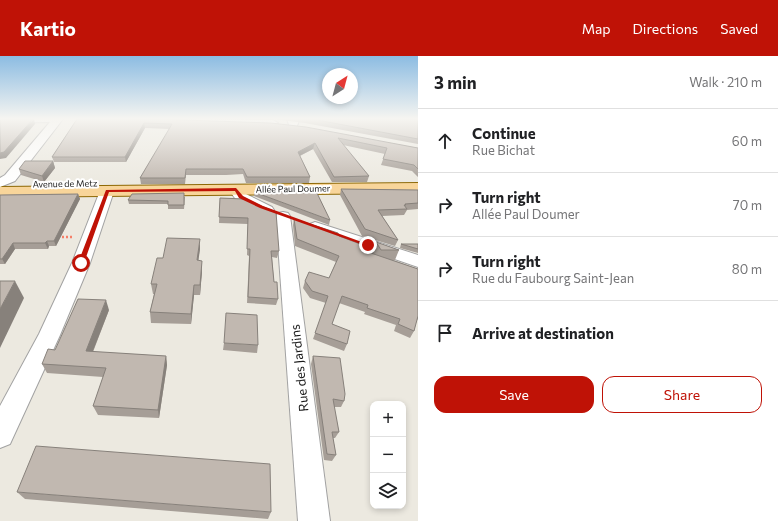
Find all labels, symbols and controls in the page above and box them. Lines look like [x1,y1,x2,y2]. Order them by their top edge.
text: Kartio [20,17,76,40]
text: Map [582,20,611,37]
text: Directions [633,20,698,37]
text: Saved [720,20,758,37]
north arrow [322,68,358,104]
text: 3 min [434,72,477,93]
text: Walk · 210 m [689,74,762,90]
text: Continue [472,124,536,142]
icon: ahead [434,130,456,152]
text: 60 m [732,133,762,149]
text: Rue Bichat [472,142,535,158]
street label: Avenue de Metz [32,177,98,190]
street label: Allée Paul Doumer [256,182,331,195]
text: Turn right [472,188,541,206]
icon: right [434,194,456,216]
text: 70 m [733,197,762,213]
text: Allée Paul Doumer [472,206,580,222]
route end [359,236,377,254]
text: Turn right [472,252,541,270]
route start [72,254,90,272]
icon: right [434,258,456,280]
text: 80 m [732,261,762,277]
text: Rue du Faubourg Saint-Jean [472,270,634,286]
icon: arrive [434,322,456,344]
street label: Rue des Jardins [286,323,312,412]
text: Arrive at destination [472,324,614,342]
button: Save [434,376,594,413]
button: Share [602,376,762,413]
map controls [370,401,406,509]
button: + [370,401,406,437]
button: − [370,437,406,473]
button: layers [370,473,406,509]

